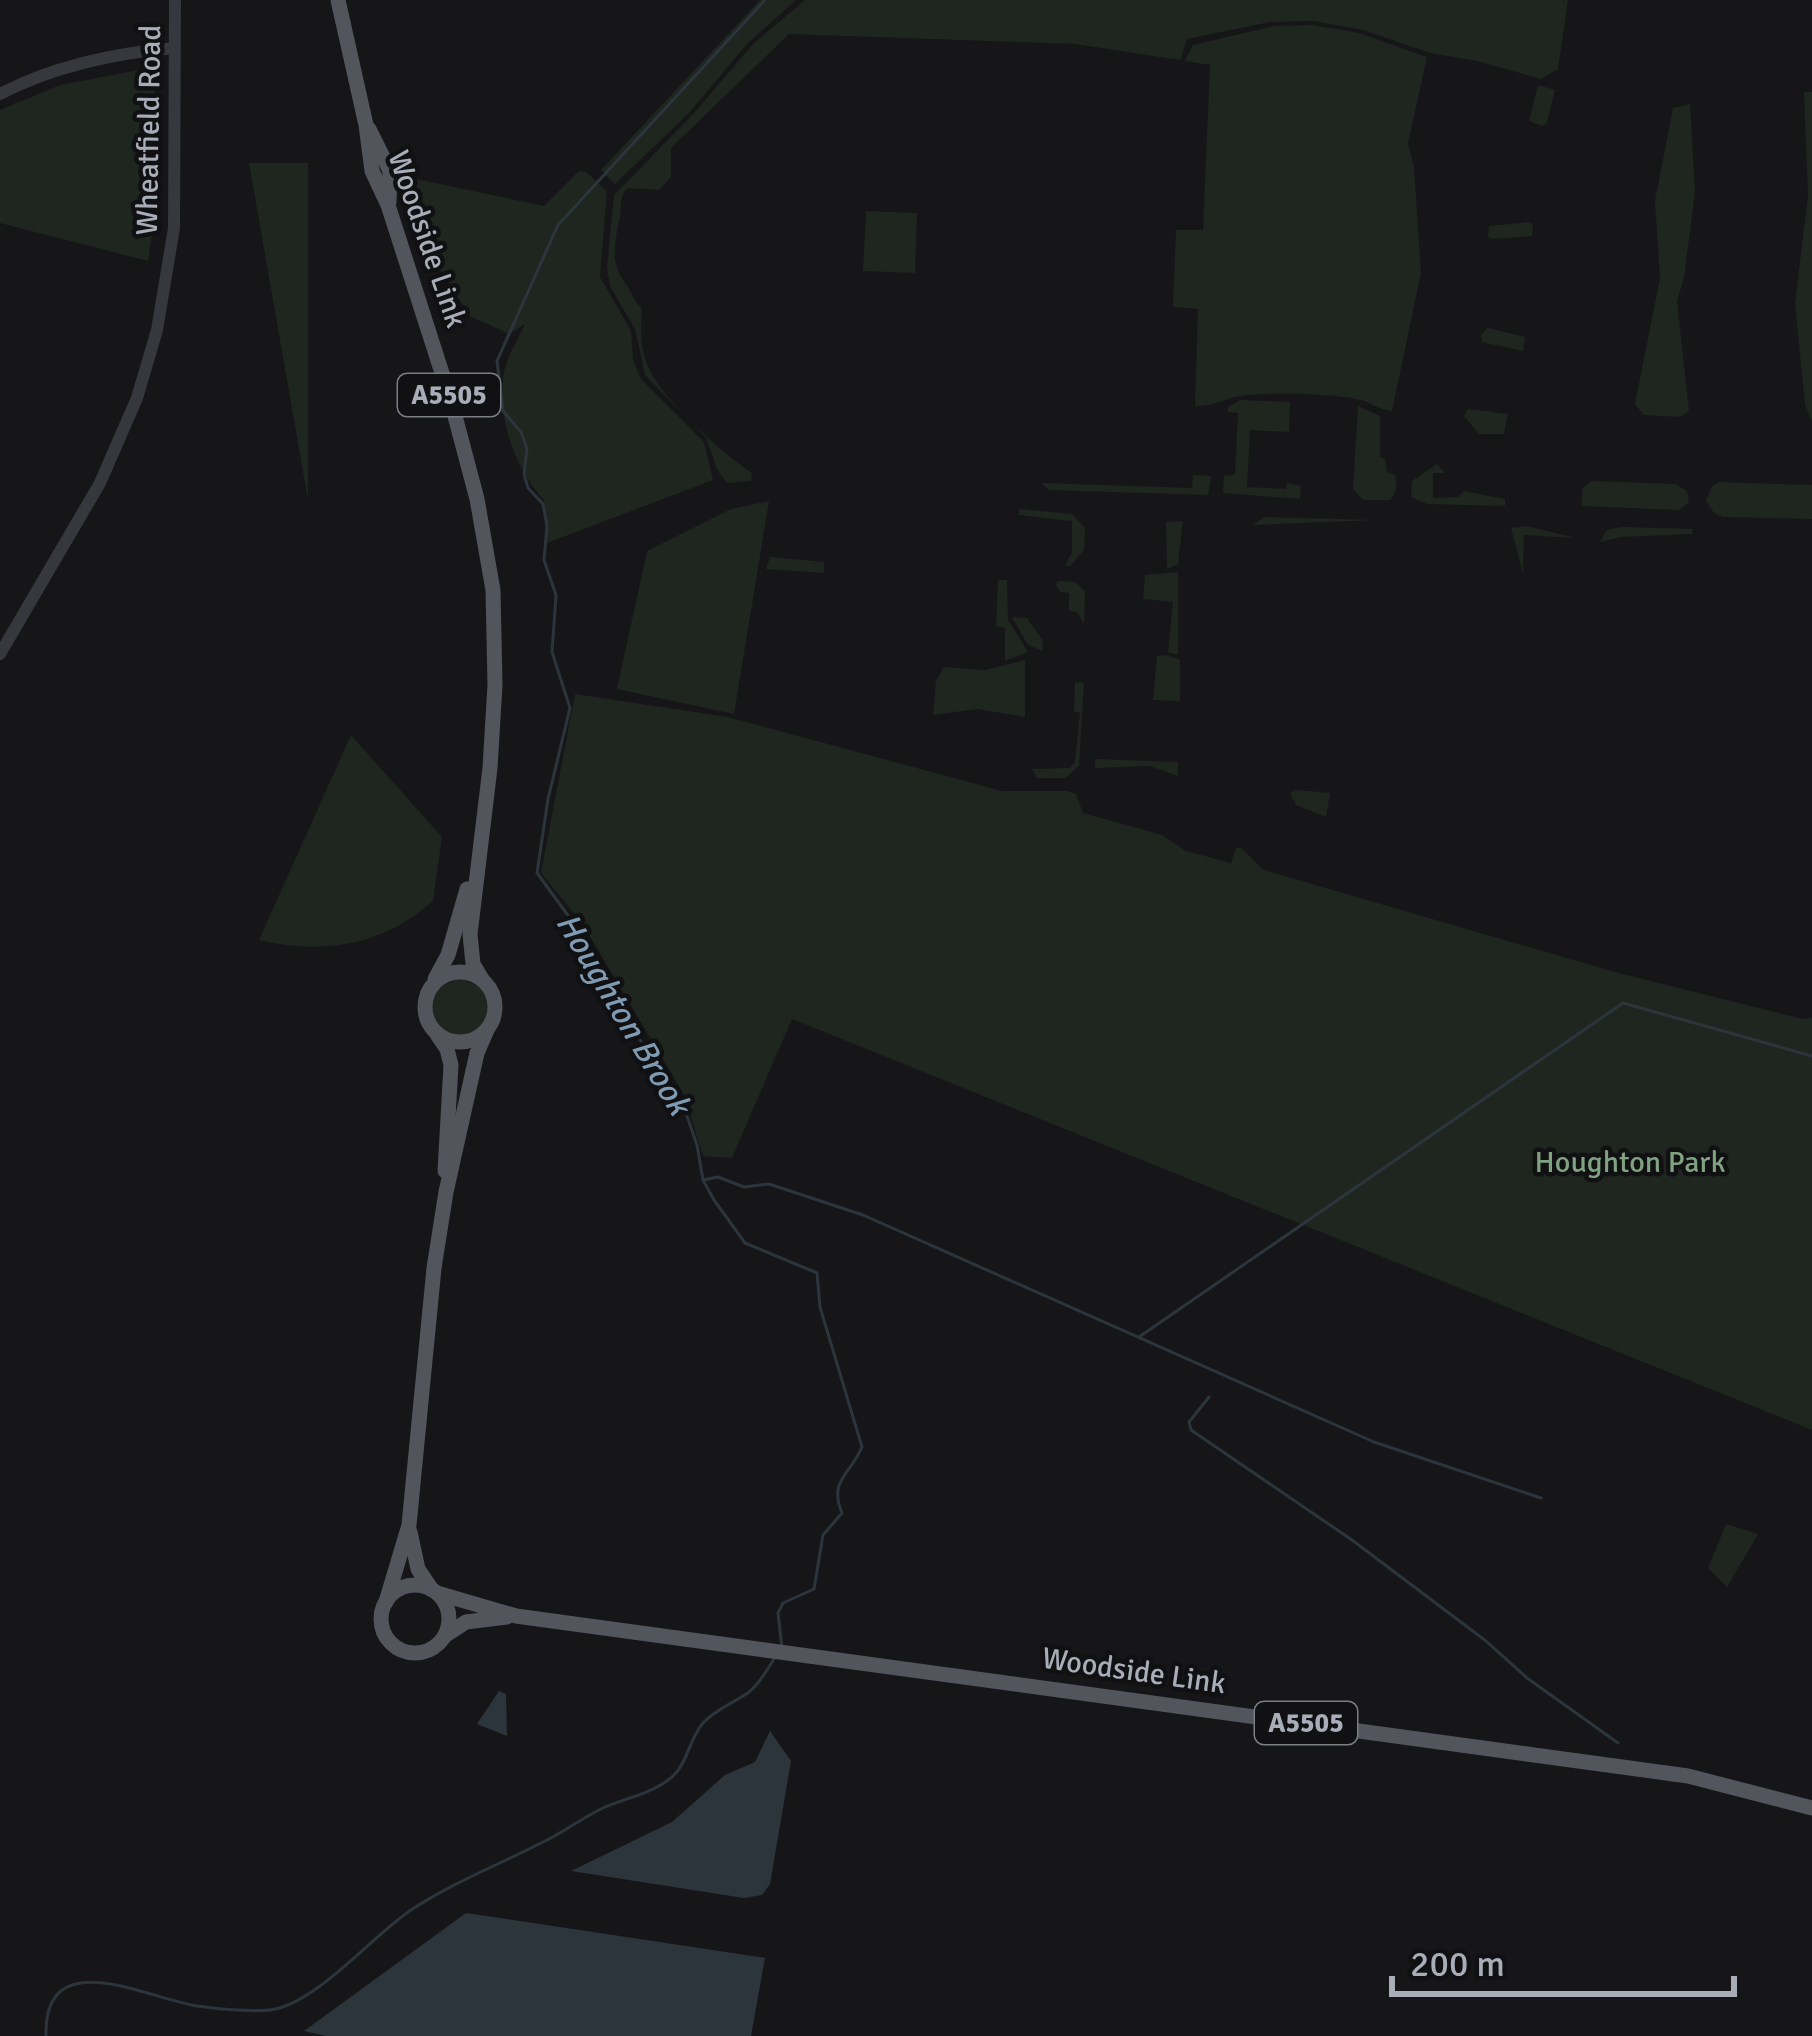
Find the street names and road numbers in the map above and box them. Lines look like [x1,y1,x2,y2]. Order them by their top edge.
street label: Wheatfield Road [129,24,169,236]
street label: Woodside Link [379,146,475,332]
road number: A5505 [398,374,500,416]
street label: Woodside Link [1040,1640,1228,1702]
road number: A5505 [1255,1702,1357,1744]

